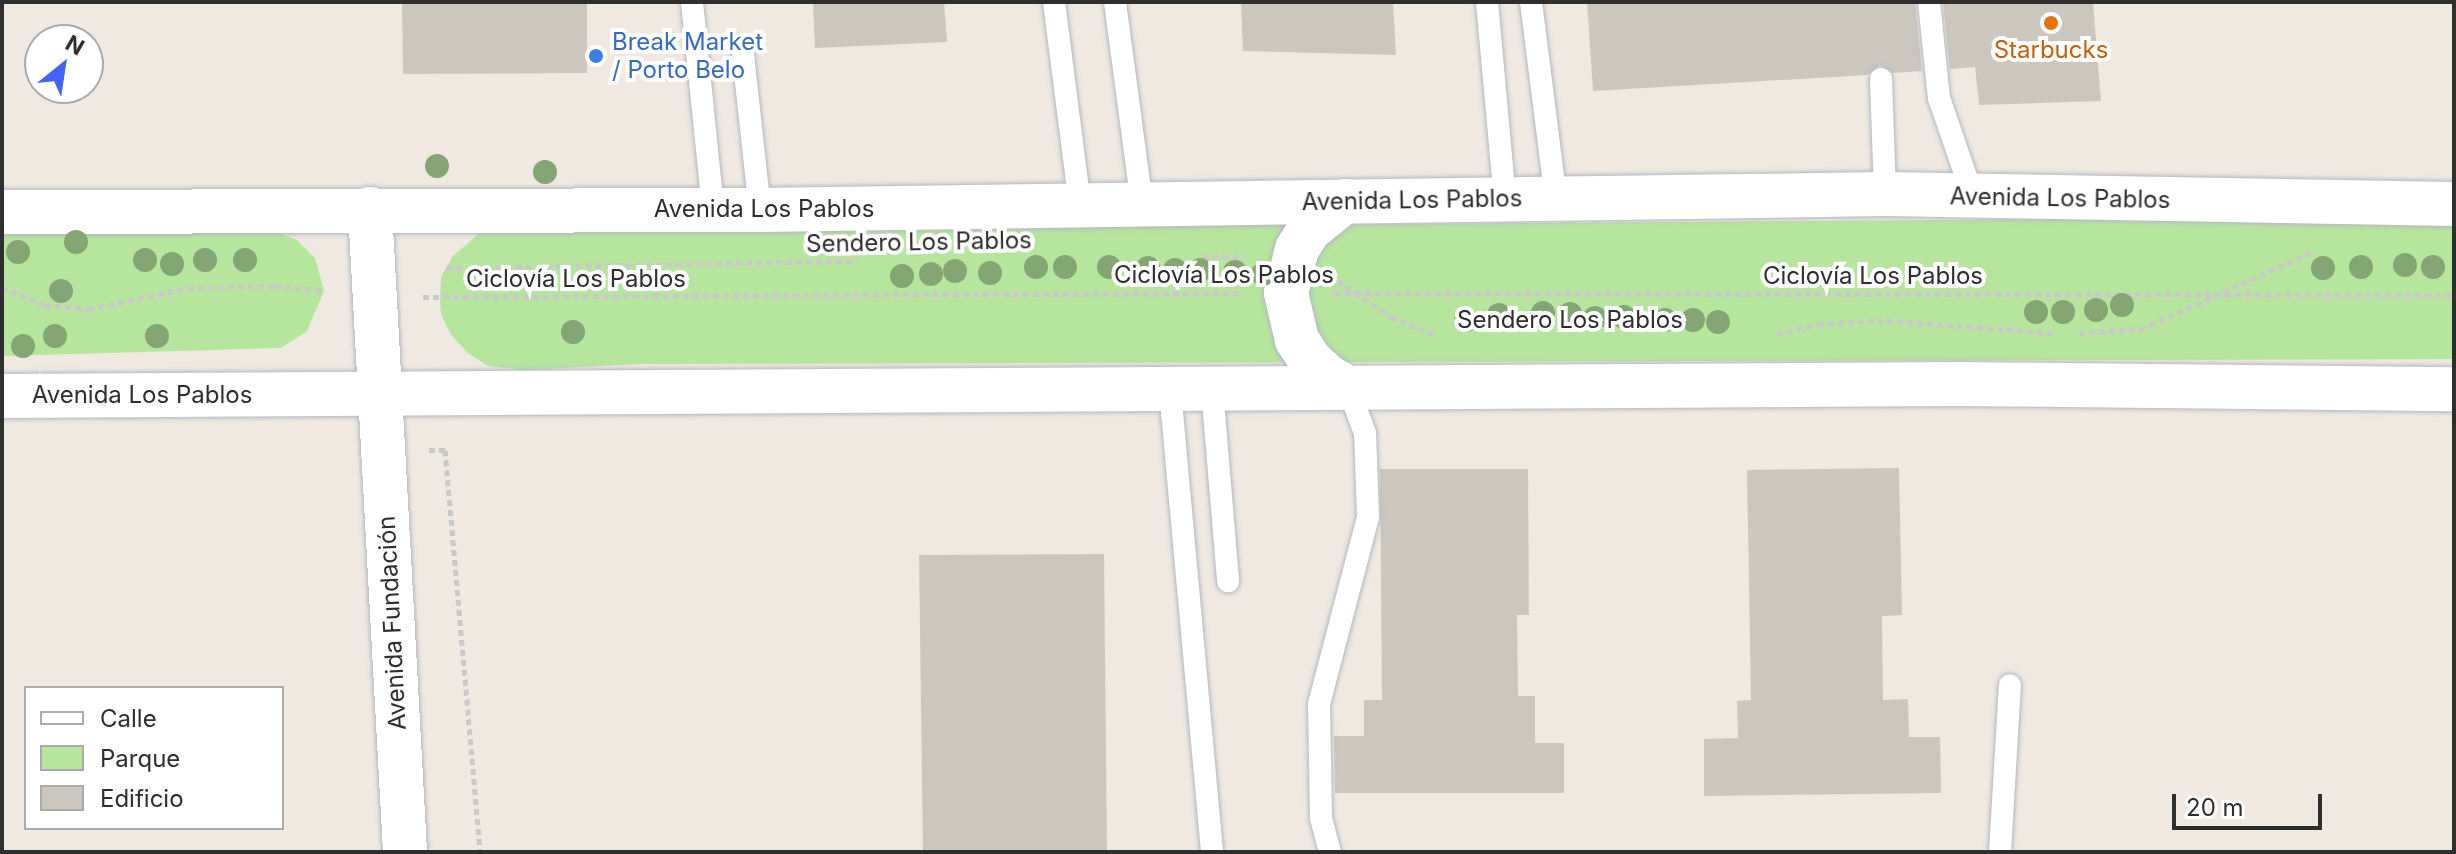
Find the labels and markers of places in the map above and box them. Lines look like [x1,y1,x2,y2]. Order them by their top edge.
marker: Starbucks [2042,14,2060,32]
place label: Break Market / Porto Belo [612,28,763,84]
place label: Starbucks [1994,36,2108,64]
marker: Break Market / Porto Belo [587,47,605,65]

